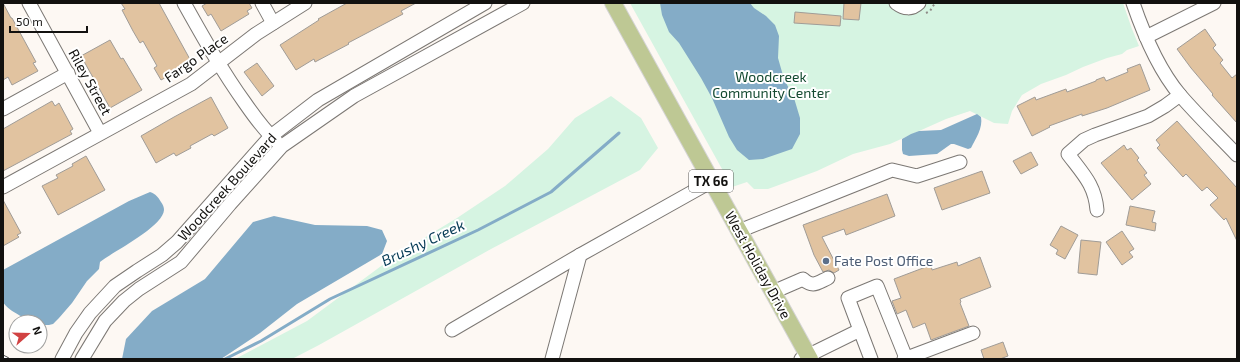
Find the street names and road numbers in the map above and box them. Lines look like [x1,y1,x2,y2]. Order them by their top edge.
street label: Fargo Place [161,30,231,86]
street label: Riley Street [65,46,116,118]
street label: Woodcreek Boulevard [174,129,280,244]
road number: TX 66 [689,170,733,192]
street label: West Holiday Drive [722,208,795,321]

